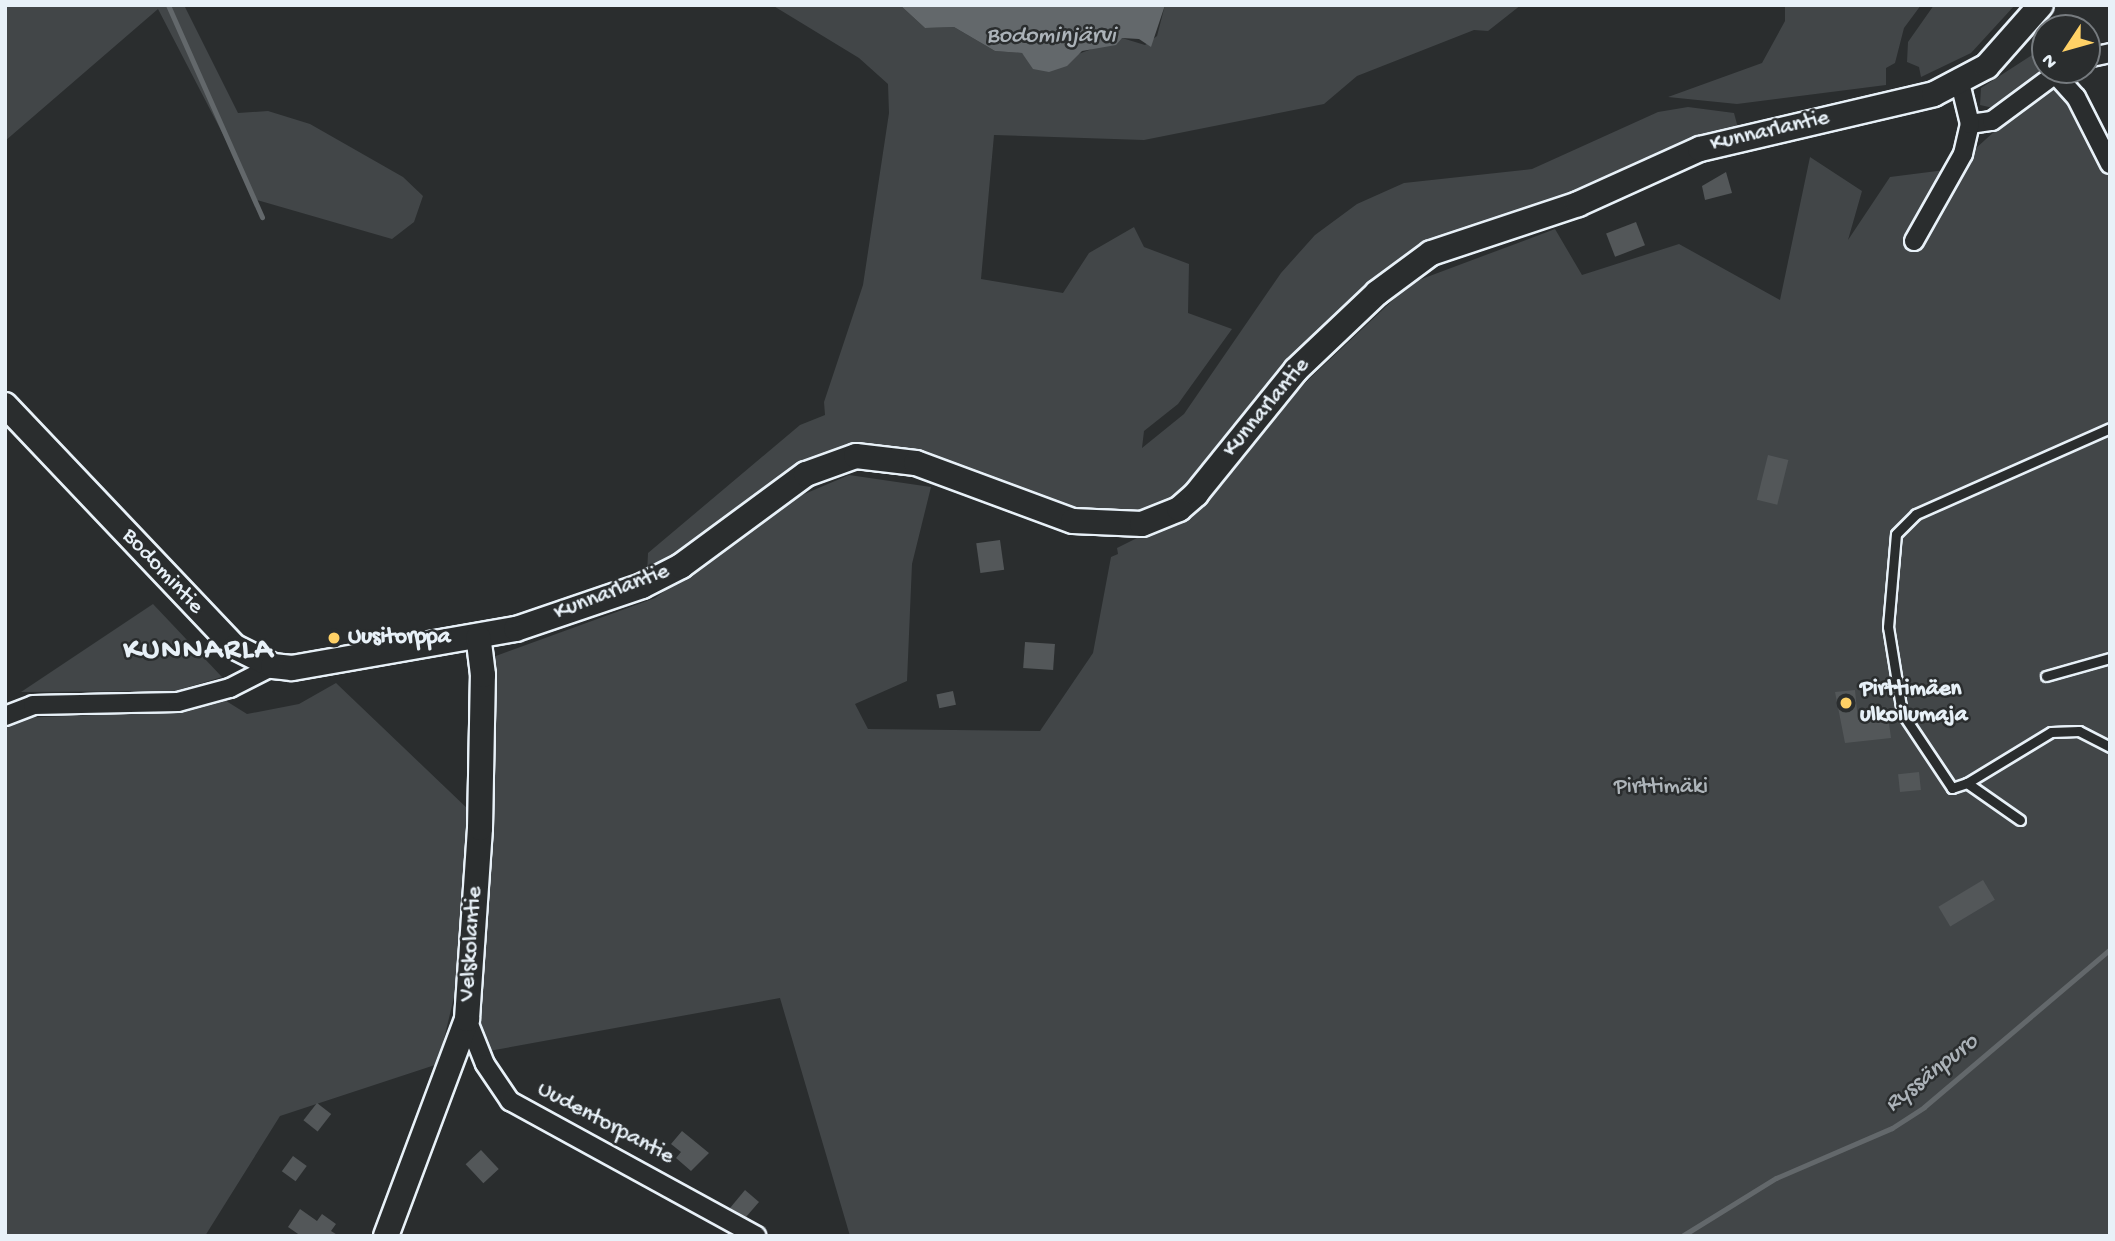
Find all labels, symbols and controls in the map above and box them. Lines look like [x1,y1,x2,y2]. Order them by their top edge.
north arrow [2031,14,2101,84]
water label: Bodominjärvi [986,23,1116,51]
text: N [2037,49,2063,72]
street label: Kunnarlantie [1708,105,1832,159]
street label: Kunnarlantie [1217,353,1317,463]
street label: Bodomintie [115,523,209,621]
street label: Kunnarlantie [550,558,674,628]
place label: Uusitorppa [348,624,450,652]
marker: Uusitorppa [326,630,342,646]
district label: KUNNARLA [124,634,274,670]
place label: Pirttimäen ulkoilumaja [1860,676,1967,730]
marker: Pirttimäen ulkoilumaja [1838,695,1854,711]
park label: Pirttimäki [1614,774,1708,802]
street label: Velskolantie [454,885,490,1003]
water label: Ryssänpuro [1879,1029,1985,1119]
street label: Uudentorpantie [532,1076,678,1172]

